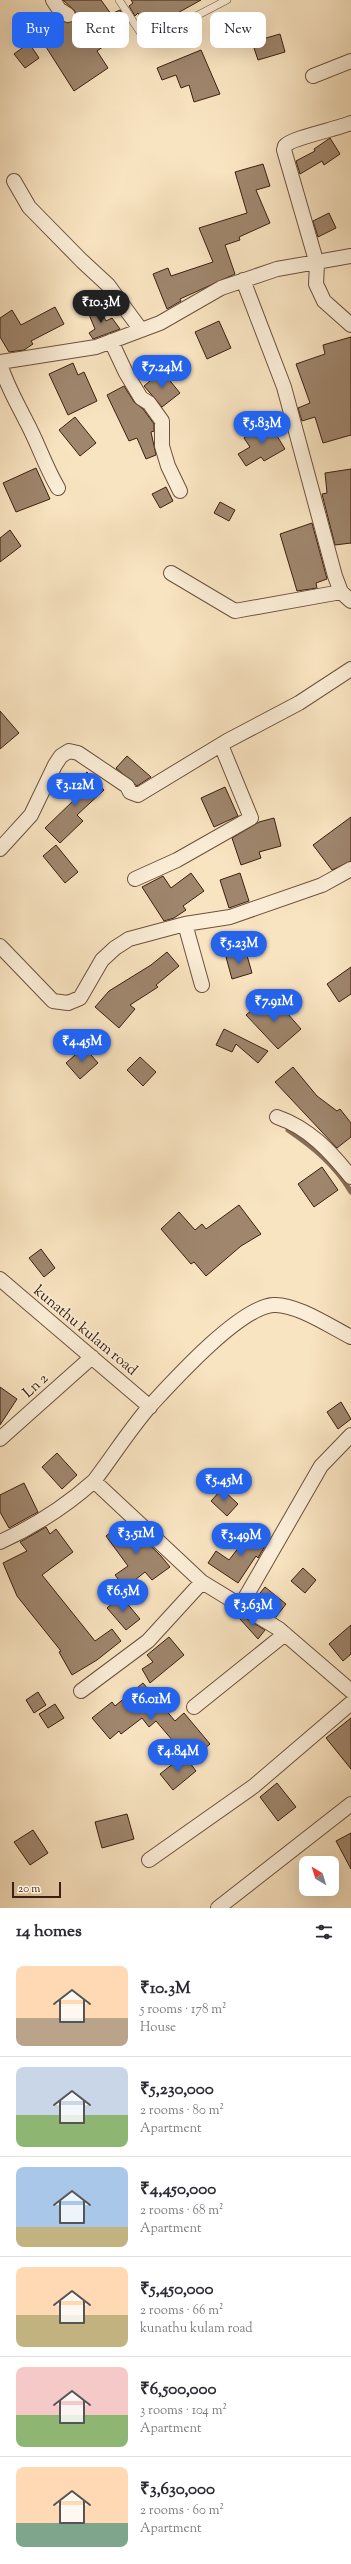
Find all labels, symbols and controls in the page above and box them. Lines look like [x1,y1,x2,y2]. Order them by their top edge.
chip: Buy [12,12,64,48]
chip: Rent [72,12,129,48]
chip: Filters [137,12,202,48]
chip: New [210,12,266,48]
pin: ₹10.3M [68,290,134,324]
text: ₹10.3M [82,294,120,312]
pin: ₹7.24M [129,355,195,389]
text: ₹7.24M [141,359,183,377]
pin: ₹5.83M [229,411,295,445]
text: ₹5.83M [243,415,281,433]
pin: ₹3.12M [42,773,108,807]
text: ₹3.12M [56,777,94,795]
pin: ₹5.23M [206,931,272,965]
text: ₹5.23M [220,935,258,953]
pin: ₹7.91M [241,989,307,1023]
text: ₹7.91M [254,993,294,1011]
pin: ₹4.45M [49,1029,115,1063]
text: ₹4.45M [62,1033,102,1051]
street label: kunathu kulam road [28,1281,142,1381]
street label: Ln 2 [19,1369,53,1403]
pin: ₹5.45M [191,1468,257,1502]
text: ₹5.45M [205,1472,243,1490]
pin: ₹3.51M [103,1521,169,1555]
pin: ₹3.49M [208,1523,274,1557]
text: ₹3.51M [118,1525,154,1543]
text: ₹3.49M [221,1527,261,1545]
pin: ₹6.5M [95,1579,151,1613]
text: ₹6.5M [106,1583,140,1601]
pin: ₹3.63M [220,1593,286,1627]
text: ₹3.63M [233,1597,273,1615]
pin: ₹6.01M [118,1687,184,1721]
text: ₹6.01M [131,1691,171,1709]
pin: ₹4.84M [145,1739,211,1773]
text: ₹4.84M [157,1743,199,1761]
north arrow [299,1856,339,1896]
map controls [299,1856,339,1896]
scale bar [12,1880,61,1899]
text: 20 m [18,1881,40,1897]
text: 14 homes [16,1920,82,1944]
icon: filters [313,1921,335,1943]
text: ₹10.3M [140,1977,191,2001]
icon: home [48,1982,96,2030]
text: 5 rooms · 178 m² [140,2001,226,2019]
text: House [140,2019,176,2037]
text: ₹5,230,000 [140,2078,214,2102]
icon: home [48,2083,96,2131]
text: 2 rooms · 80 m² [140,2102,224,2120]
text: Apartment [140,2120,201,2138]
text: ₹4,450,000 [140,2178,216,2202]
icon: home [48,2183,96,2231]
text: 2 rooms · 68 m² [140,2202,224,2220]
text: Apartment [140,2220,201,2238]
text: ₹5,450,000 [140,2278,213,2302]
icon: home [48,2283,96,2331]
text: 2 rooms · 66 m² [140,2302,223,2320]
text: kunathu kulam road [140,2320,253,2338]
text: ₹6,500,000 [140,2378,217,2402]
icon: home [48,2383,96,2431]
text: 3 rooms · 104 m² [140,2402,227,2420]
text: Apartment [140,2420,201,2438]
text: ₹3,630,000 [140,2478,215,2502]
icon: home [48,2483,96,2531]
text: 2 rooms · 60 m² [140,2502,224,2520]
text: Apartment [140,2520,201,2538]

